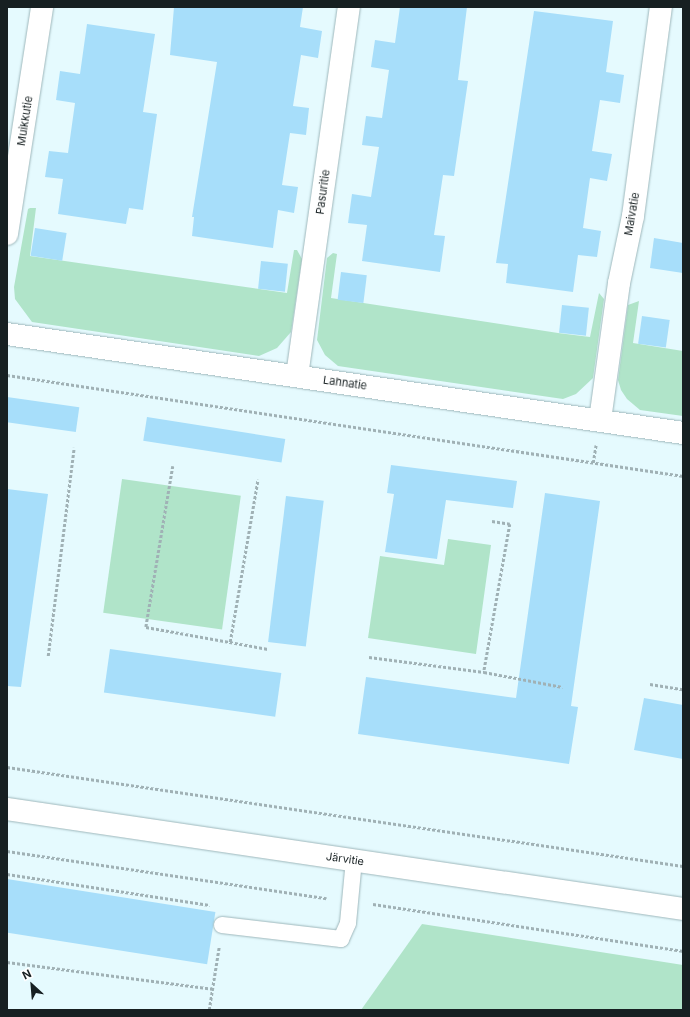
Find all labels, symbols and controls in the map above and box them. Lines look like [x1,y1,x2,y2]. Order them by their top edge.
street label: Muikkutie [15,95,35,147]
street label: Pasuritie [313,169,333,215]
street label: Maivatie [622,191,642,237]
street label: Lahnatie [322,373,368,393]
street label: Järvitie [325,850,365,868]
north arrow [12,965,52,1005]
text: N [20,966,34,982]

